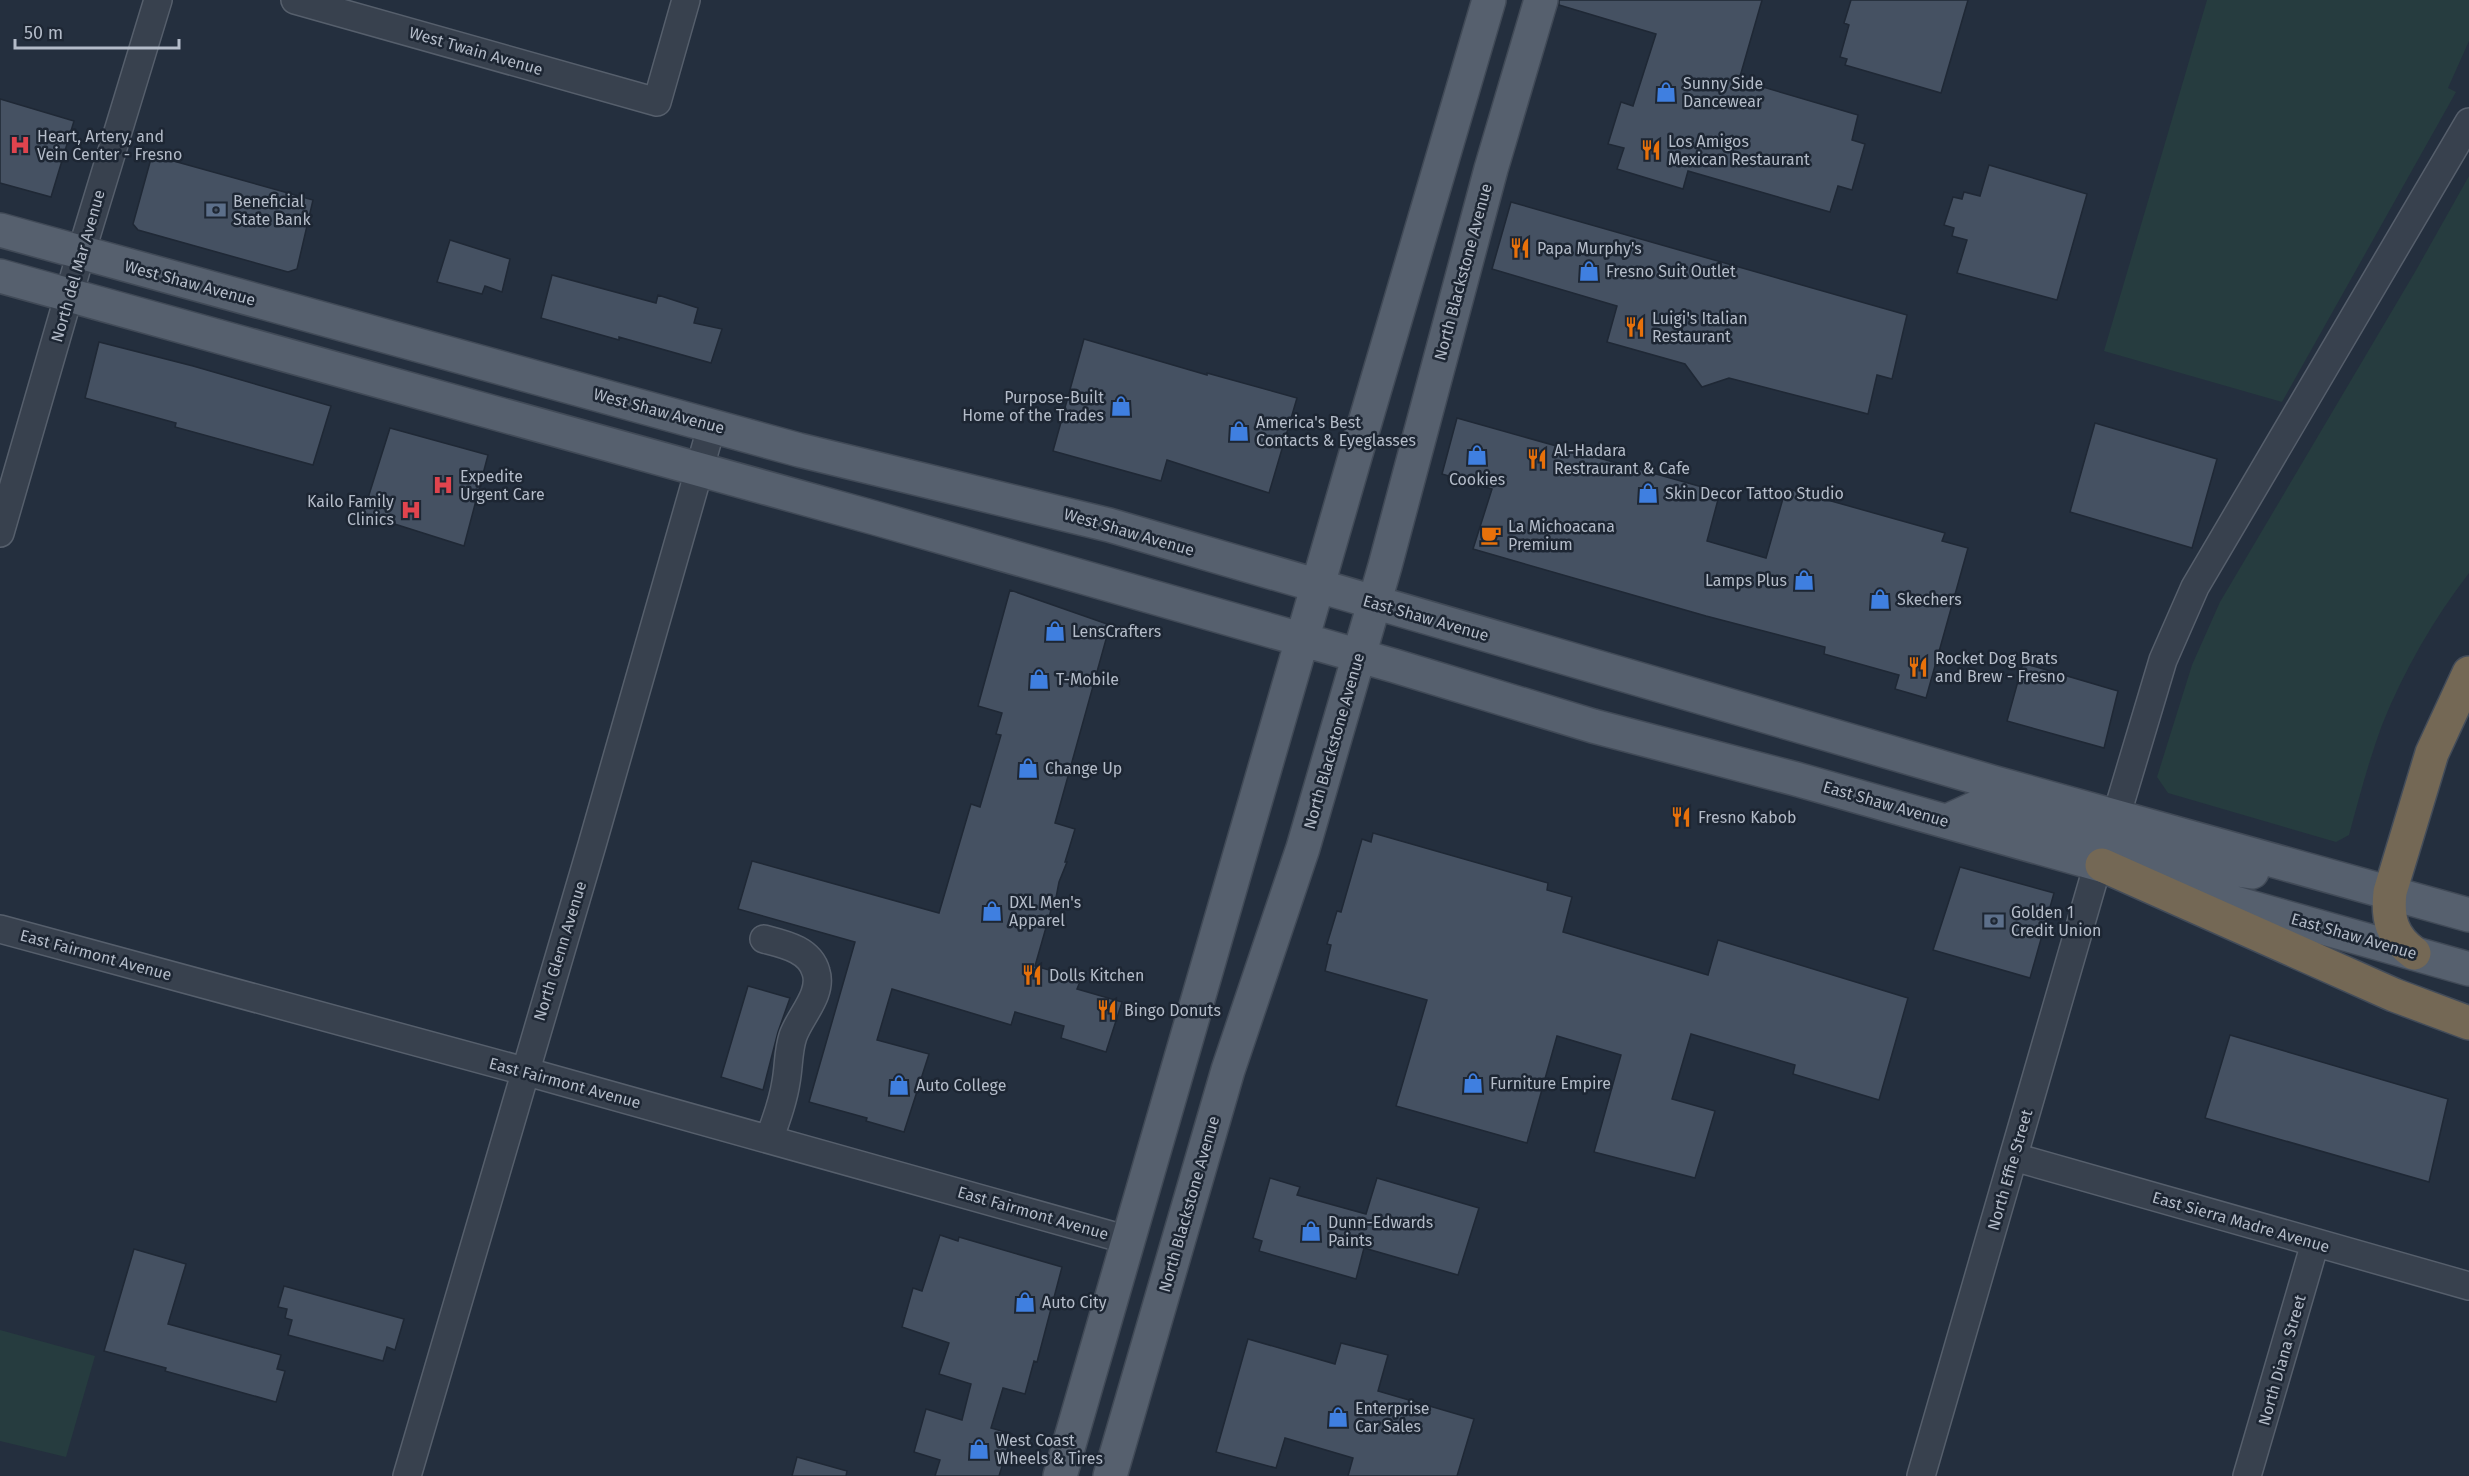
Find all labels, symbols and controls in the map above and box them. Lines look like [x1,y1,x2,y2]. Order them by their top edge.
scale bar [15,12,178,50]
text: 50 m [24,22,63,44]
street label: West Twain Avenue [407,23,545,79]
place label: Sunny Side Dancewear [1683,74,1763,111]
shop icon: Sunny Side Dancewear [1654,80,1678,104]
place label: Heart, Artery, and Vein Center - Fresno [37,127,182,164]
place label: Los Amigos Mexican Restaurant [1668,132,1810,169]
hospital icon: Heart, Artery, and Vein Center - Fresno [8,133,32,157]
restaurant icon: Los Amigos Mexican Restaurant [1639,138,1663,162]
street label: North Blackstone Avenue [1430,181,1496,363]
street label: North del Mar Avenue [47,188,109,344]
place label: Beneficial State Bank [233,192,311,229]
bank icon: Beneficial State Bank [204,198,228,222]
restaurant icon: Papa Murphy's [1508,236,1532,260]
place label: Papa Murphy's [1537,239,1642,258]
street label: West Shaw Avenue [122,256,258,310]
shop icon: Fresno Suit Outlet [1577,259,1601,283]
place label: Fresno Suit Outlet [1606,262,1736,281]
place label: Luigi's Italian Restaurant [1652,309,1748,346]
restaurant icon: Luigi's Italian Restaurant [1623,315,1647,339]
street label: West Shaw Avenue [591,384,727,438]
place label: Purpose-Built Home of the Trades [962,388,1104,425]
shop icon: Purpose-Built Home of the Trades [1109,394,1133,418]
place label: America's Best Contacts & Eyeglasses [1256,413,1416,450]
shop icon: America's Best Contacts & Eyeglasses [1227,419,1251,443]
place label: Al-Hadara Restraurant & Cafe [1554,441,1690,478]
shop icon: Cookies [1465,443,1489,467]
restaurant icon: Al-Hadara Restraurant & Cafe [1525,447,1549,471]
place label: Expedite Urgent Care [460,467,545,504]
place label: Cookies [1449,470,1505,489]
hospital icon: Expedite Urgent Care [431,473,455,497]
shop icon: Skin Decor Tattoo Studio [1636,481,1660,505]
place label: Skin Decor Tattoo Studio [1665,484,1844,503]
place label: Kailo Family Clinics [307,492,394,529]
hospital icon: Kailo Family Clinics [399,498,423,522]
street label: West Shaw Avenue [1062,504,1196,560]
place label: La Michoacana Premium [1508,517,1615,554]
cafe icon: La Michoacana Premium [1479,523,1503,547]
shop icon: Lamps Plus [1792,568,1816,592]
place label: Lamps Plus [1705,571,1787,590]
shop icon: Skechers [1868,587,1892,611]
place label: Skechers [1897,590,1962,609]
street label: East Shaw Avenue [1361,591,1491,645]
shop icon: LensCrafters [1043,619,1067,643]
place label: LensCrafters [1072,622,1161,641]
place label: Rocket Dog Brats and Brew - Fresno [1935,649,2065,686]
street label: North Blackstone Avenue [1300,651,1368,831]
restaurant icon: Rocket Dog Brats and Brew - Fresno [1906,655,1930,679]
shop icon: T-Mobile [1027,667,1051,691]
place label: T-Mobile [1056,670,1119,689]
shop icon: Change Up [1016,756,1040,780]
place label: Change Up [1045,759,1122,778]
street label: East Shaw Avenue [1821,777,1951,831]
restaurant icon: Fresno Kabob [1669,805,1693,829]
place label: Fresno Kabob [1698,808,1797,827]
street label: North Glenn Avenue [530,879,590,1023]
place label: DXL Men's Apparel [1009,893,1081,930]
shop icon: DXL Men's Apparel [980,899,1004,923]
place label: Golden 1 Credit Union [2011,903,2101,940]
bank icon: Golden 1 Credit Union [1982,909,2006,933]
street label: East Shaw Avenue [2289,909,2419,963]
street label: East Fairmont Avenue [18,926,174,984]
restaurant icon: Dolls Kitchen [1020,963,1044,987]
place label: Dolls Kitchen [1049,966,1144,985]
restaurant icon: Bingo Donuts [1095,998,1119,1022]
place label: Bingo Donuts [1124,1001,1221,1020]
street label: East Fairmont Avenue [487,1054,643,1112]
shop icon: Furniture Empire [1461,1071,1485,1095]
shop icon: Auto College [887,1073,911,1097]
place label: Furniture Empire [1490,1074,1611,1093]
place label: Auto College [916,1076,1006,1095]
street label: North Effie Street [1984,1107,2036,1233]
street label: North Blackstone Avenue [1155,1114,1223,1294]
street label: East Fairmont Avenue [955,1182,1111,1244]
street label: East Sierra Madre Avenue [2150,1188,2332,1256]
place label: Dunn-Edwards Paints [1328,1213,1433,1250]
shop icon: Dunn-Edwards Paints [1299,1219,1323,1243]
shop icon: Auto City [1013,1290,1037,1314]
street label: North Diana Street [2254,1292,2310,1428]
place label: Auto City [1042,1293,1107,1312]
place label: Enterprise Car Sales [1355,1399,1430,1436]
shop icon: Enterprise Car Sales [1326,1405,1350,1429]
place label: West Coast Wheels & Tires [996,1431,1103,1468]
shop icon: West Coast Wheels & Tires [967,1437,991,1461]

